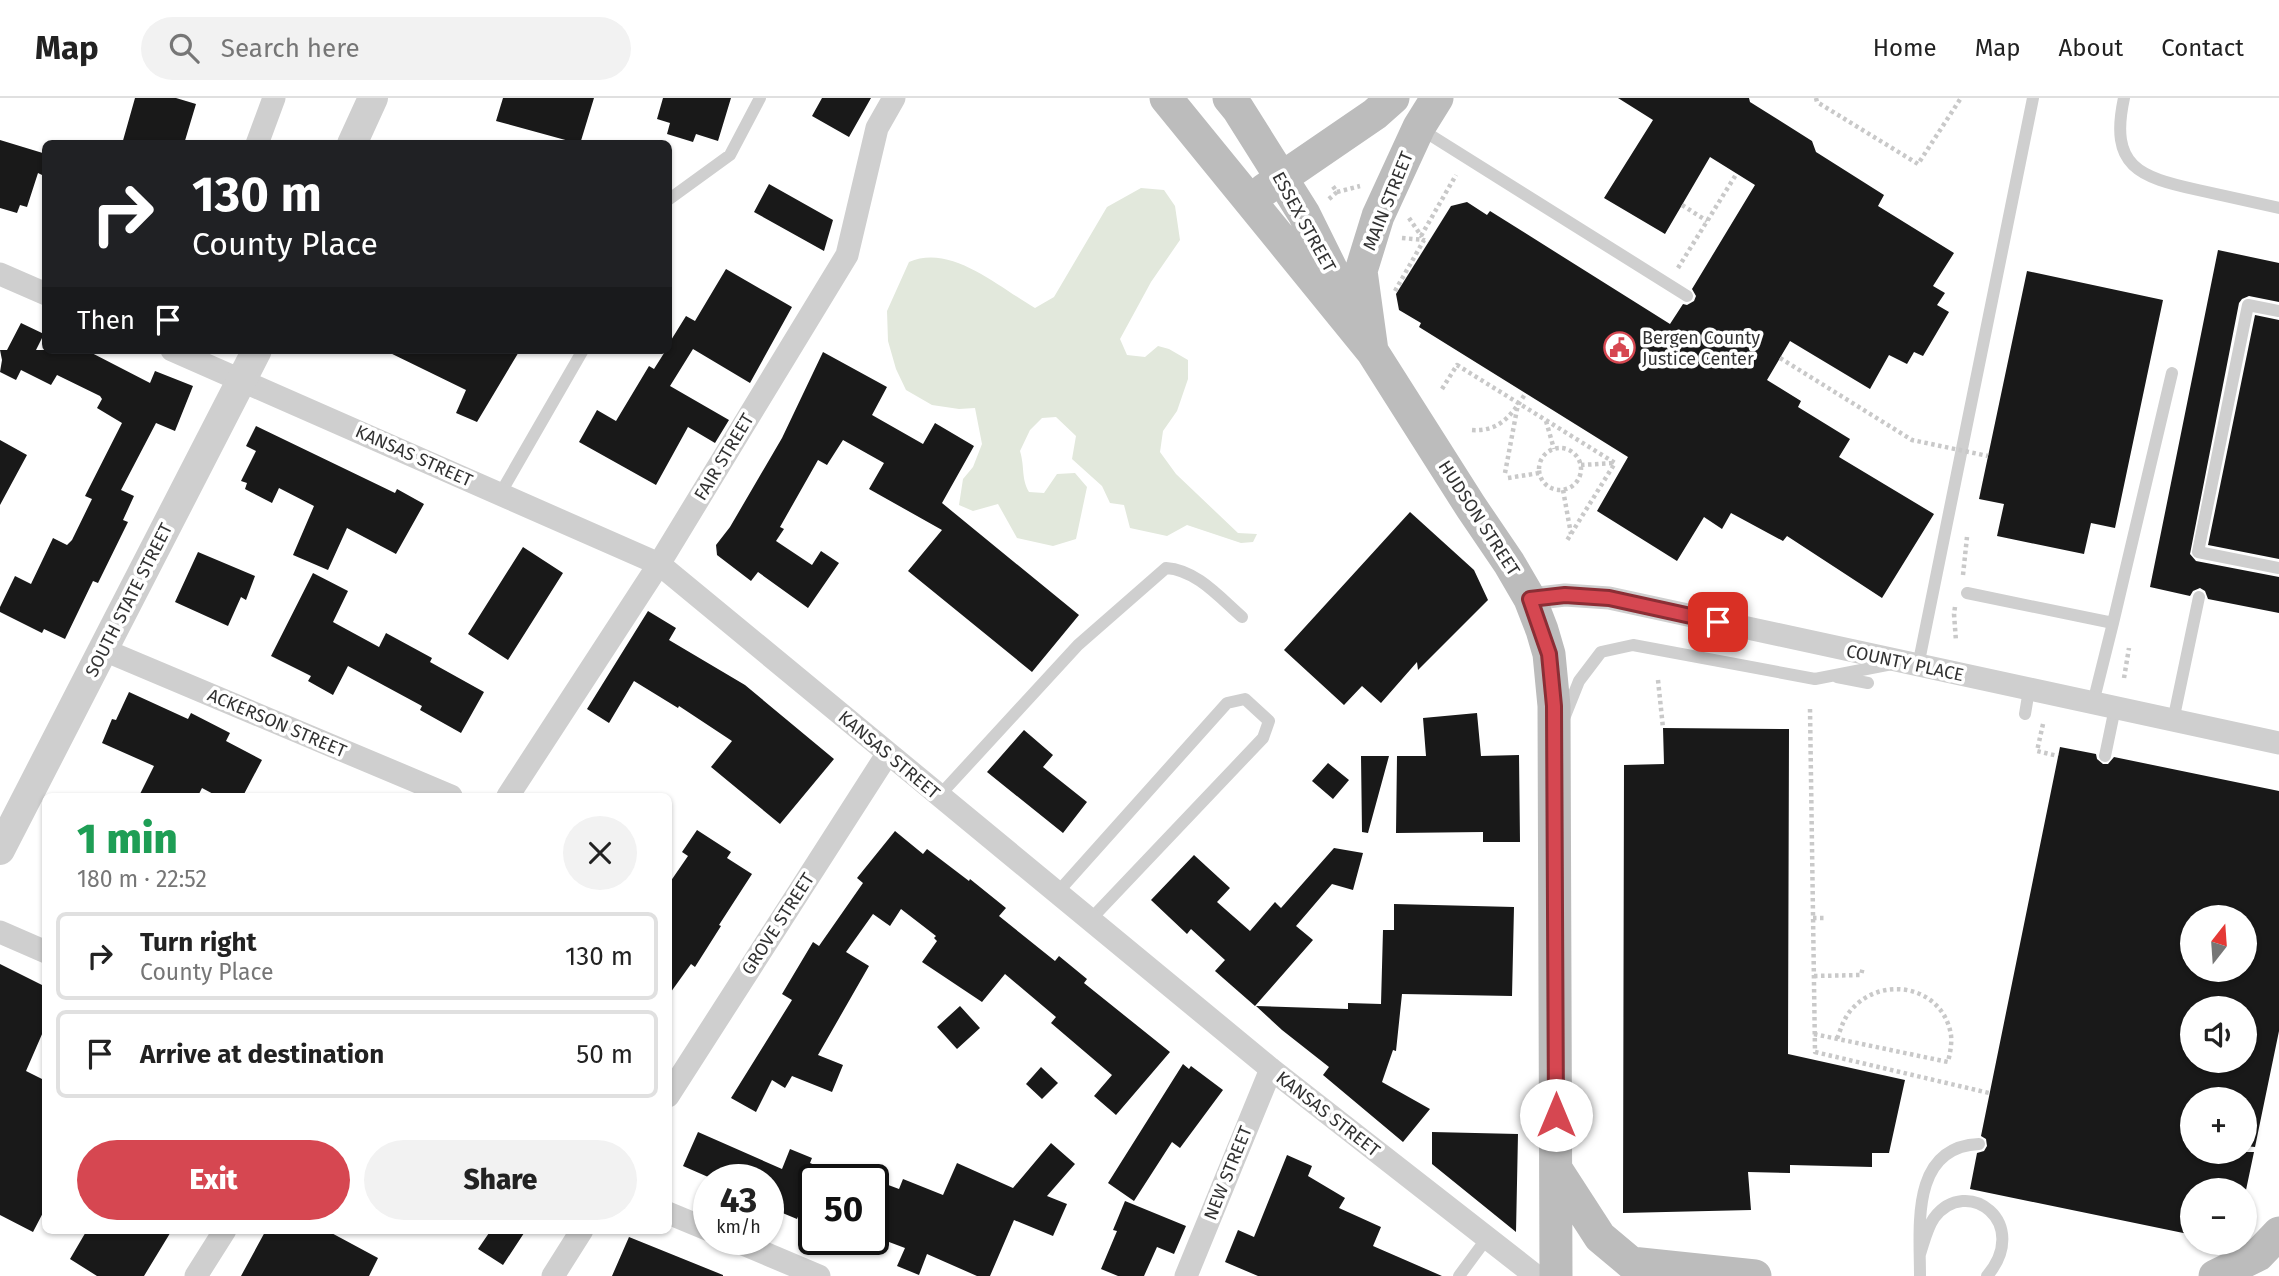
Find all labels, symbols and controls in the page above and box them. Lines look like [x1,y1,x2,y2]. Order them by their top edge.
search box [141,17,631,80]
text: Map [35,28,99,68]
icon: search [165,29,203,67]
text: Search here [221,33,360,64]
text: Home [1873,34,1937,62]
text: Map [1975,34,2021,62]
text: About [2059,34,2123,62]
text: Contact [2161,34,2244,62]
street label: MAIN STREET [1358,148,1418,254]
text: 130 m [192,165,322,224]
icon: right [77,168,168,259]
street label: ESSEX STREET [1267,168,1341,277]
text: County Place [192,225,378,263]
icon: arrive [149,301,187,339]
text: Then [77,305,135,336]
place label: Bergen County Justice Center [1642,327,1760,370]
public building icon: Bergen County Justice Center [1602,331,1636,365]
street label: FAIR STREET [689,409,759,504]
street label: KANSAS STREET [352,420,477,492]
street label: HUDSON STREET [1433,456,1525,580]
street label: SOUTH STATE STREET [81,519,178,681]
pin [1688,592,1748,652]
icon: arrive [1699,603,1737,641]
street label: COUNTY PLACE [1844,640,1966,686]
street label: ACKERSON STREET [204,684,350,762]
street label: KANSAS STREET [834,706,945,804]
text: 1 min [77,814,178,864]
button: close [563,816,637,890]
text: 180 m · 22:52 [77,865,207,893]
street label: GROVE STREET [737,868,819,979]
north arrow [2180,905,2258,982]
map controls [2180,905,2257,1255]
text: Turn right [140,927,257,958]
icon: right [81,937,119,975]
text: 130 m [565,941,633,972]
text: County Place [140,958,274,986]
button: sound [2180,996,2257,1073]
icon: arrive [81,1035,119,1073]
text: Arrive at destination [140,1039,384,1070]
text: 50 m [576,1039,633,1070]
street label: KANSAS STREET [1272,1067,1385,1162]
position arrow [1519,1078,1593,1152]
button: + [2180,1087,2257,1164]
street label: NEW STREET [1199,1122,1257,1223]
button: Exit [77,1140,350,1220]
button: Share [364,1140,637,1220]
speed limit sign: 50 [798,1164,889,1255]
button: − [2180,1178,2257,1255]
text: 43 [720,1179,757,1221]
text: km/h [716,1216,761,1238]

